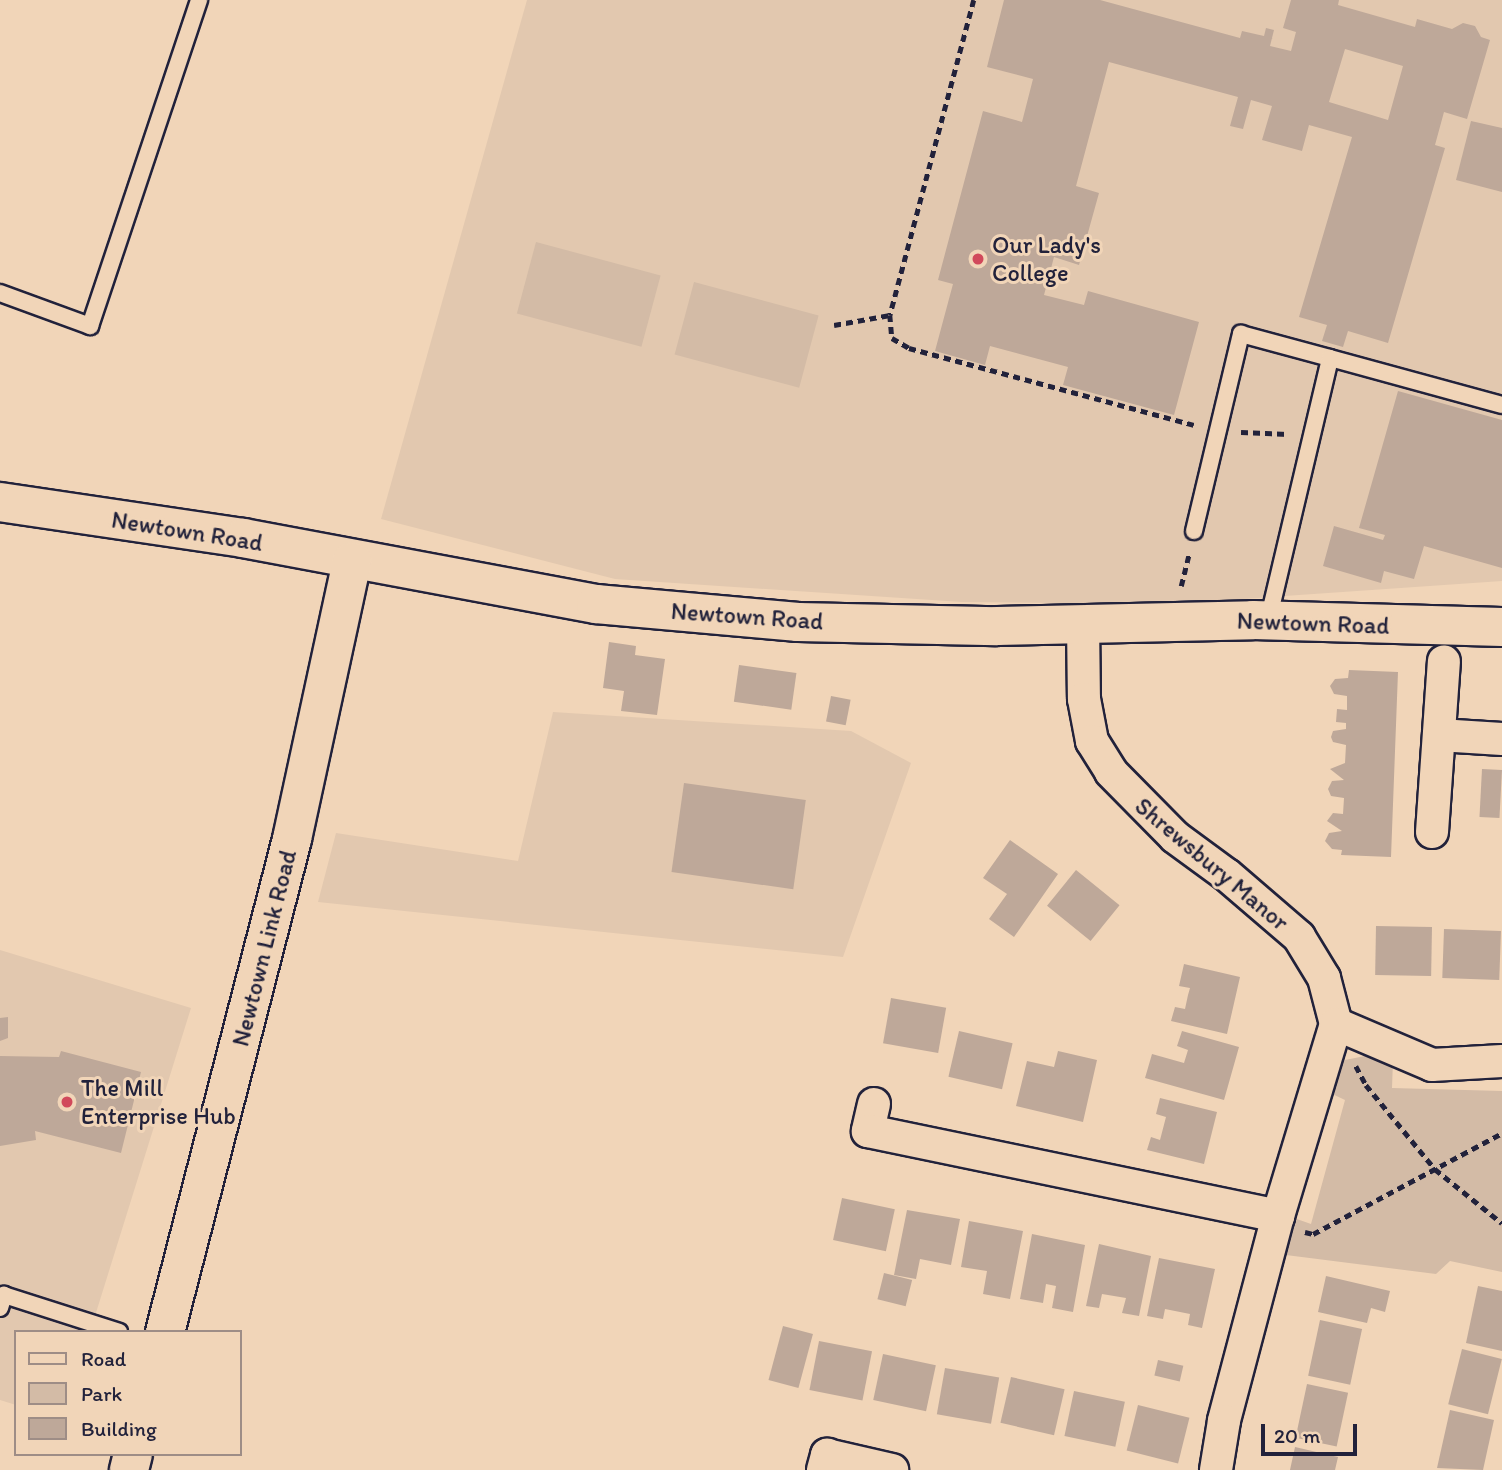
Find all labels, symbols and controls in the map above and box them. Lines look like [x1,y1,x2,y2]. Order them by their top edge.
place label: Our Lady's College [992,231,1102,287]
marker: Our Lady's College [970,251,986,267]
street label: Newtown Road [110,505,264,557]
street label: Newtown Road [670,596,824,636]
street label: Newtown Road [1236,606,1390,640]
street label: Shrewsbury Manor [1129,791,1295,937]
street label: Newtown Link Road [226,847,302,1049]
place label: The Mill Enterprise Hub [81,1074,236,1130]
marker: The Mill Enterprise Hub [59,1094,75,1110]
legend [14,1330,242,1456]
text: Road [81,1346,126,1371]
text: Park [81,1381,122,1406]
scale bar [1264,1410,1360,1454]
text: Building [81,1416,157,1441]
text: 20 m [1274,1423,1320,1448]

